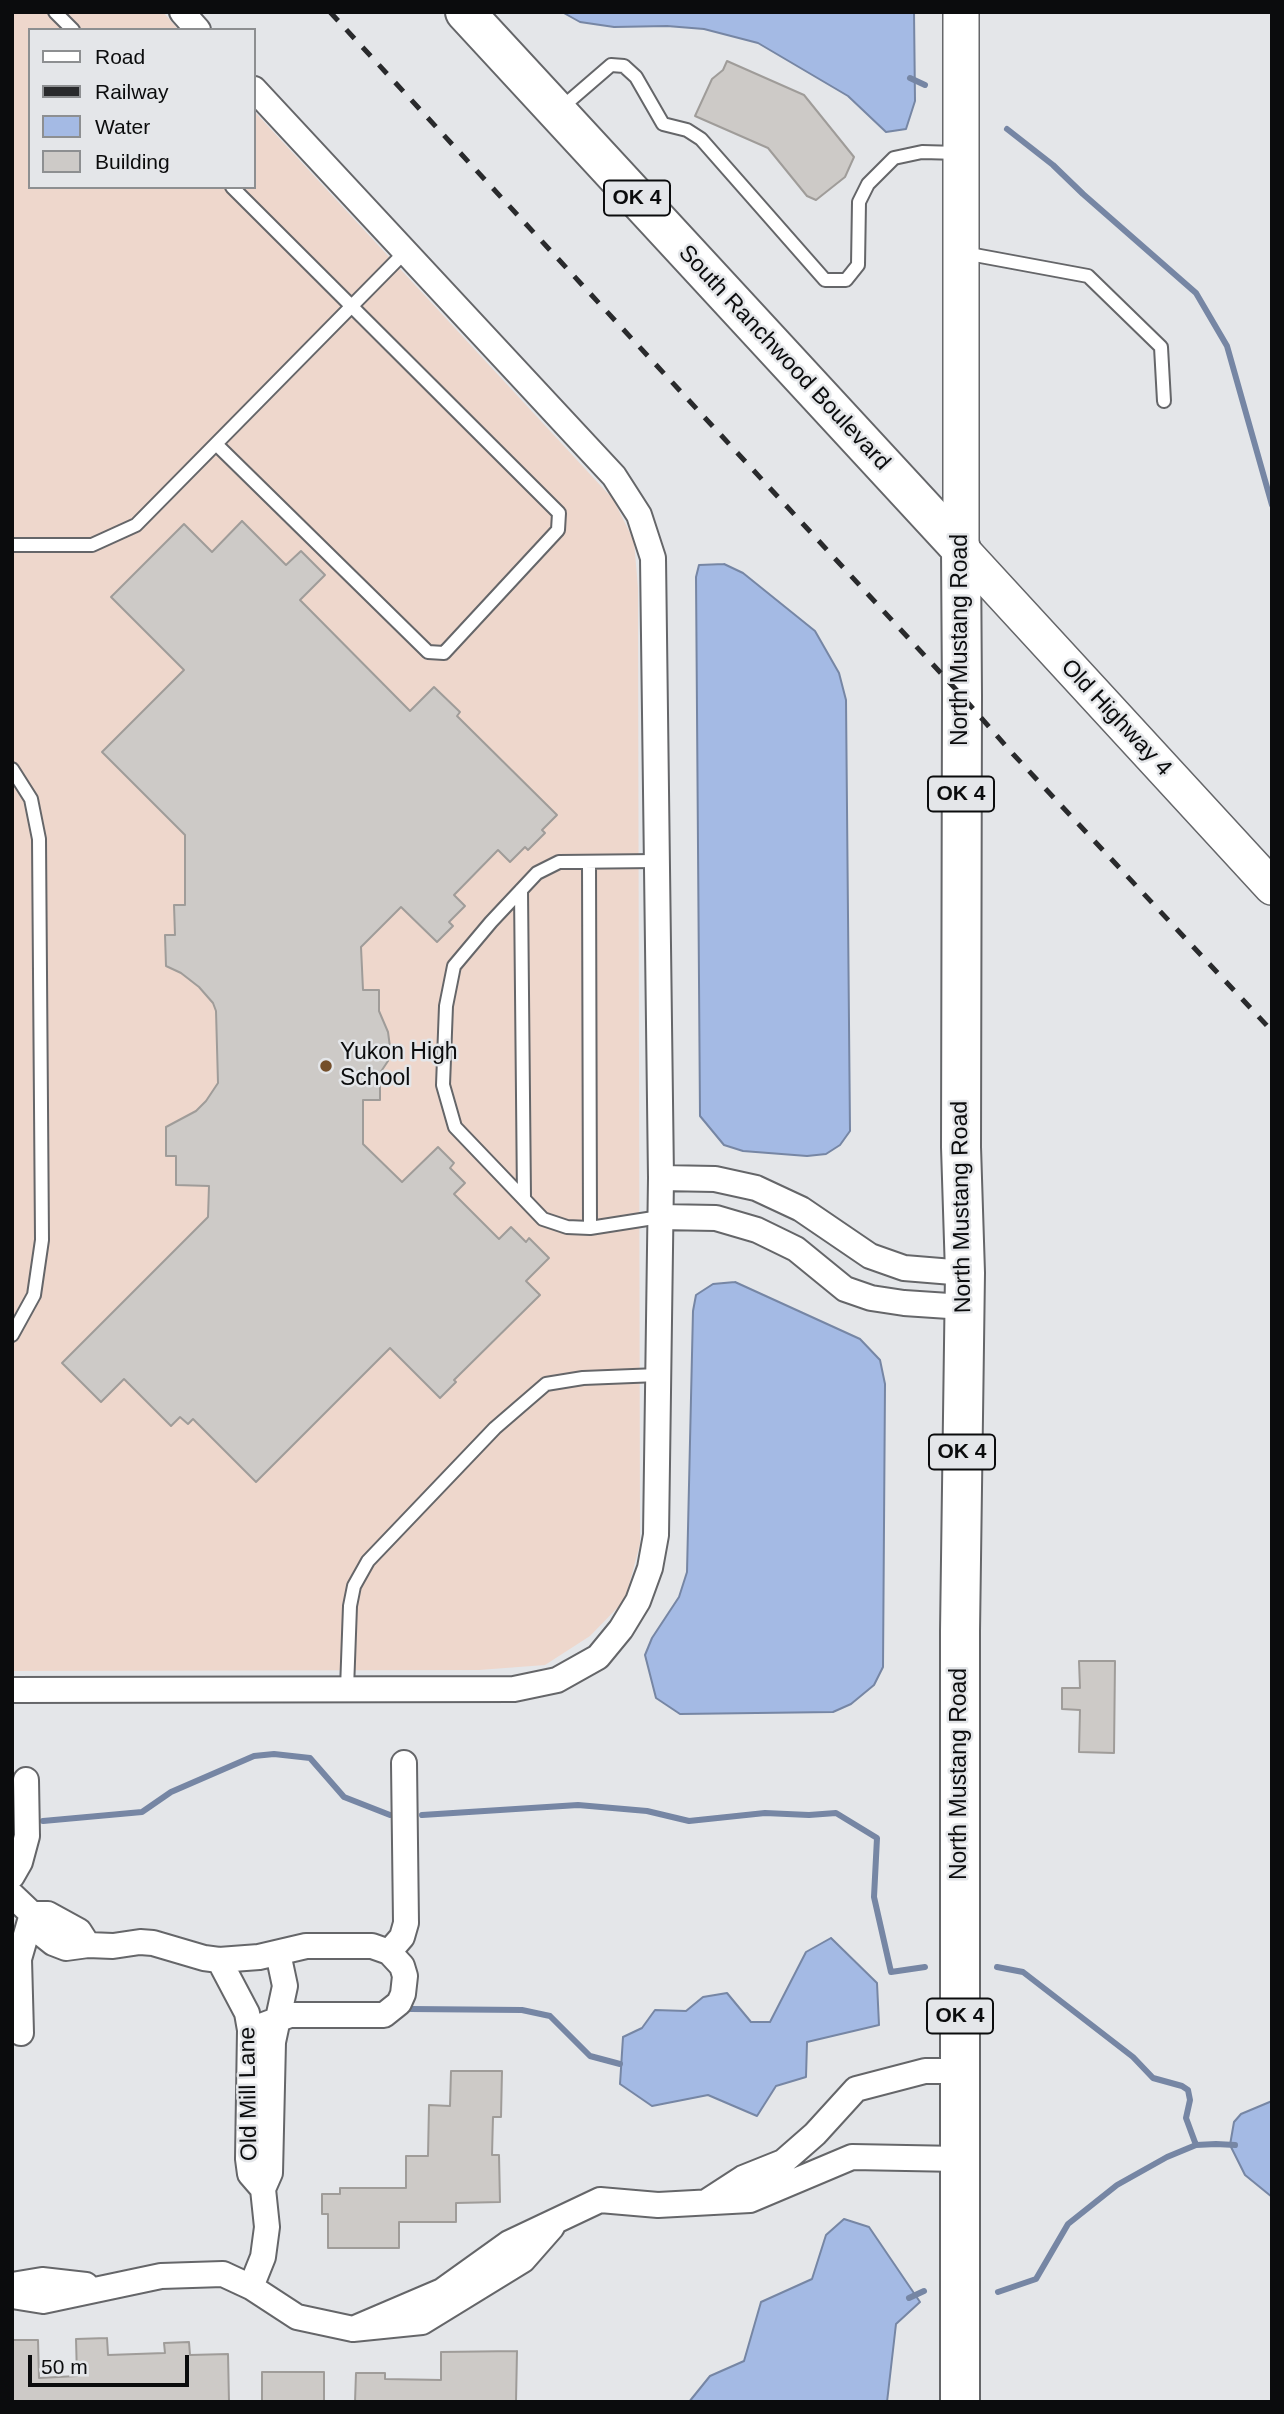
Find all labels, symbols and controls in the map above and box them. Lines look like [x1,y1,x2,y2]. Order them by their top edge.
legend [28,28,256,189]
text: Road [95,45,145,68]
text: Railway [95,80,169,103]
text: Water [95,115,150,138]
text: Building [95,150,170,173]
road number: OK 4 [604,180,670,216]
street label: South Ranchwood Boulevard [672,240,896,476]
street label: North Mustang Road [947,534,975,746]
street label: Old Highway 4 [1055,654,1177,782]
road number: OK 4 [928,776,994,812]
place label: Yukon High School [340,1039,458,1093]
marker: Yukon High School [318,1058,334,1074]
street label: North Mustang Road [946,1101,978,1313]
road number: OK 4 [929,1434,995,1470]
street label: North Mustang Road [946,1668,974,1880]
road number: OK 4 [927,1998,993,2034]
street label: Old Mill Lane [234,2027,264,2161]
scale bar [32,2340,192,2384]
text: 50 m [41,2355,88,2378]

